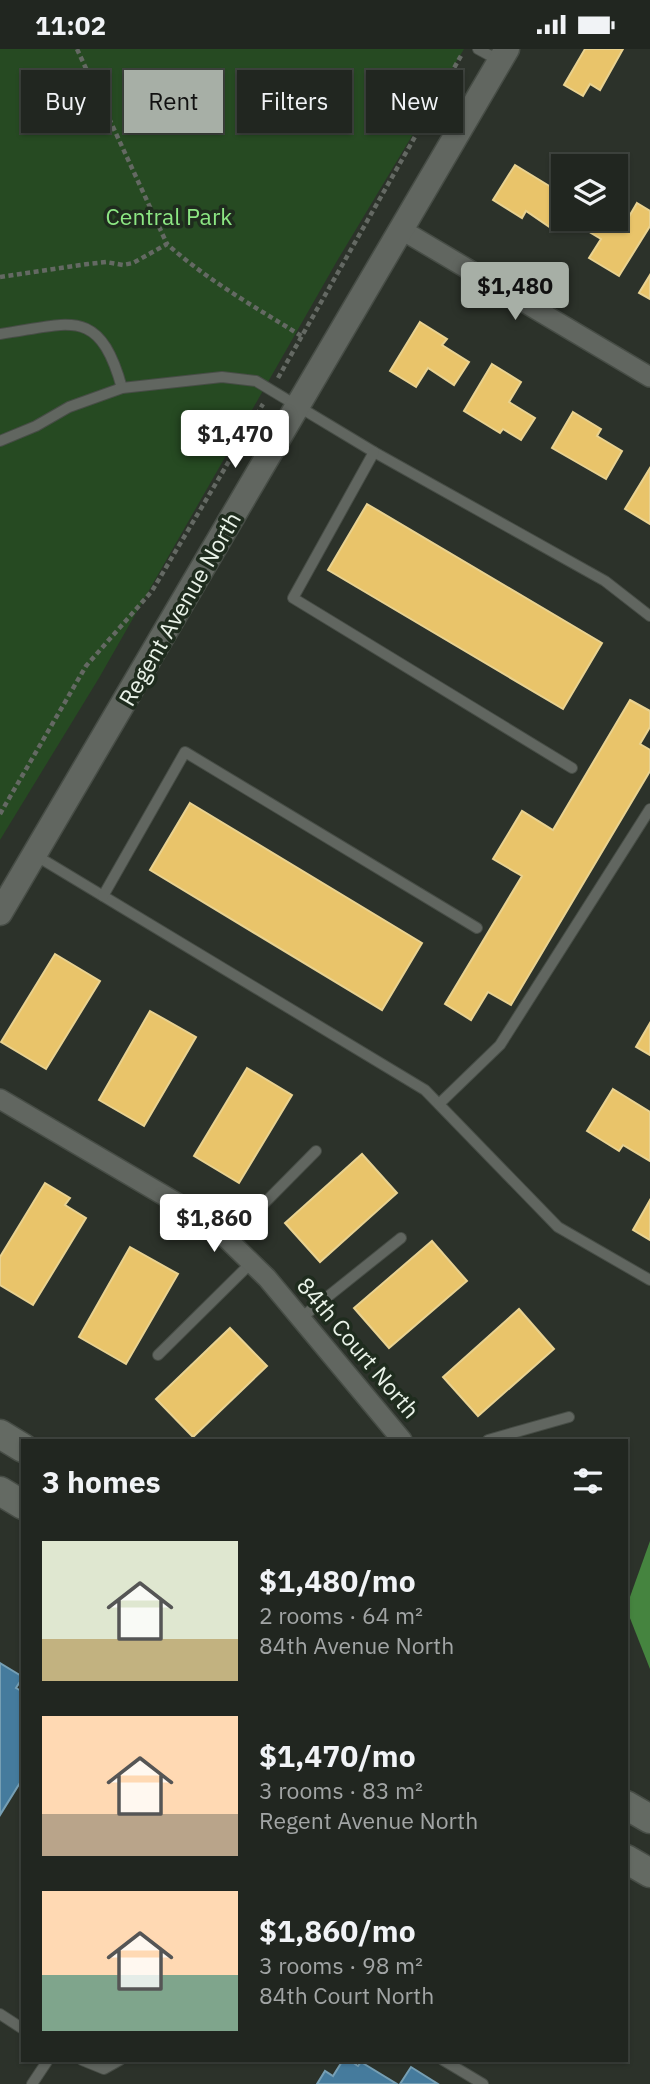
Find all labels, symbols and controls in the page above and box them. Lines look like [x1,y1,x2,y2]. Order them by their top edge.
text: 11:02 [35,8,106,42]
chip: Buy [21,70,110,133]
chip: Rent [124,70,223,133]
chip: Filters [237,70,352,133]
chip: New [366,70,463,133]
map controls [551,154,628,231]
button: layers [551,154,628,231]
park label: Central Park [106,201,232,231]
pin: $1,480 [458,263,572,322]
text: $1,480 [477,270,553,300]
pin: $1,470 [178,411,292,470]
text: $1,470 [197,418,273,448]
street label: Regent Avenue North [111,506,247,711]
pin: $1,860 [157,1195,271,1254]
text: $1,860 [176,1202,252,1232]
street label: 84th Court North [291,1271,427,1424]
text: 3 homes [42,1462,161,1501]
icon: filters [569,1462,607,1500]
text: $1,480/mo [259,1561,416,1600]
icon: home [98,1569,182,1653]
text: 2 rooms · 64 m² [259,1600,423,1630]
text: 84th Avenue North [259,1630,454,1660]
text: $1,470/mo [259,1736,416,1775]
icon: home [98,1744,182,1828]
text: 3 rooms · 83 m² [259,1775,423,1805]
text: Regent Avenue North [259,1805,478,1835]
text: $1,860/mo [259,1911,416,1950]
icon: home [98,1919,182,2003]
text: 3 rooms · 98 m² [259,1950,423,1980]
text: 84th Court North [259,1980,434,2010]

